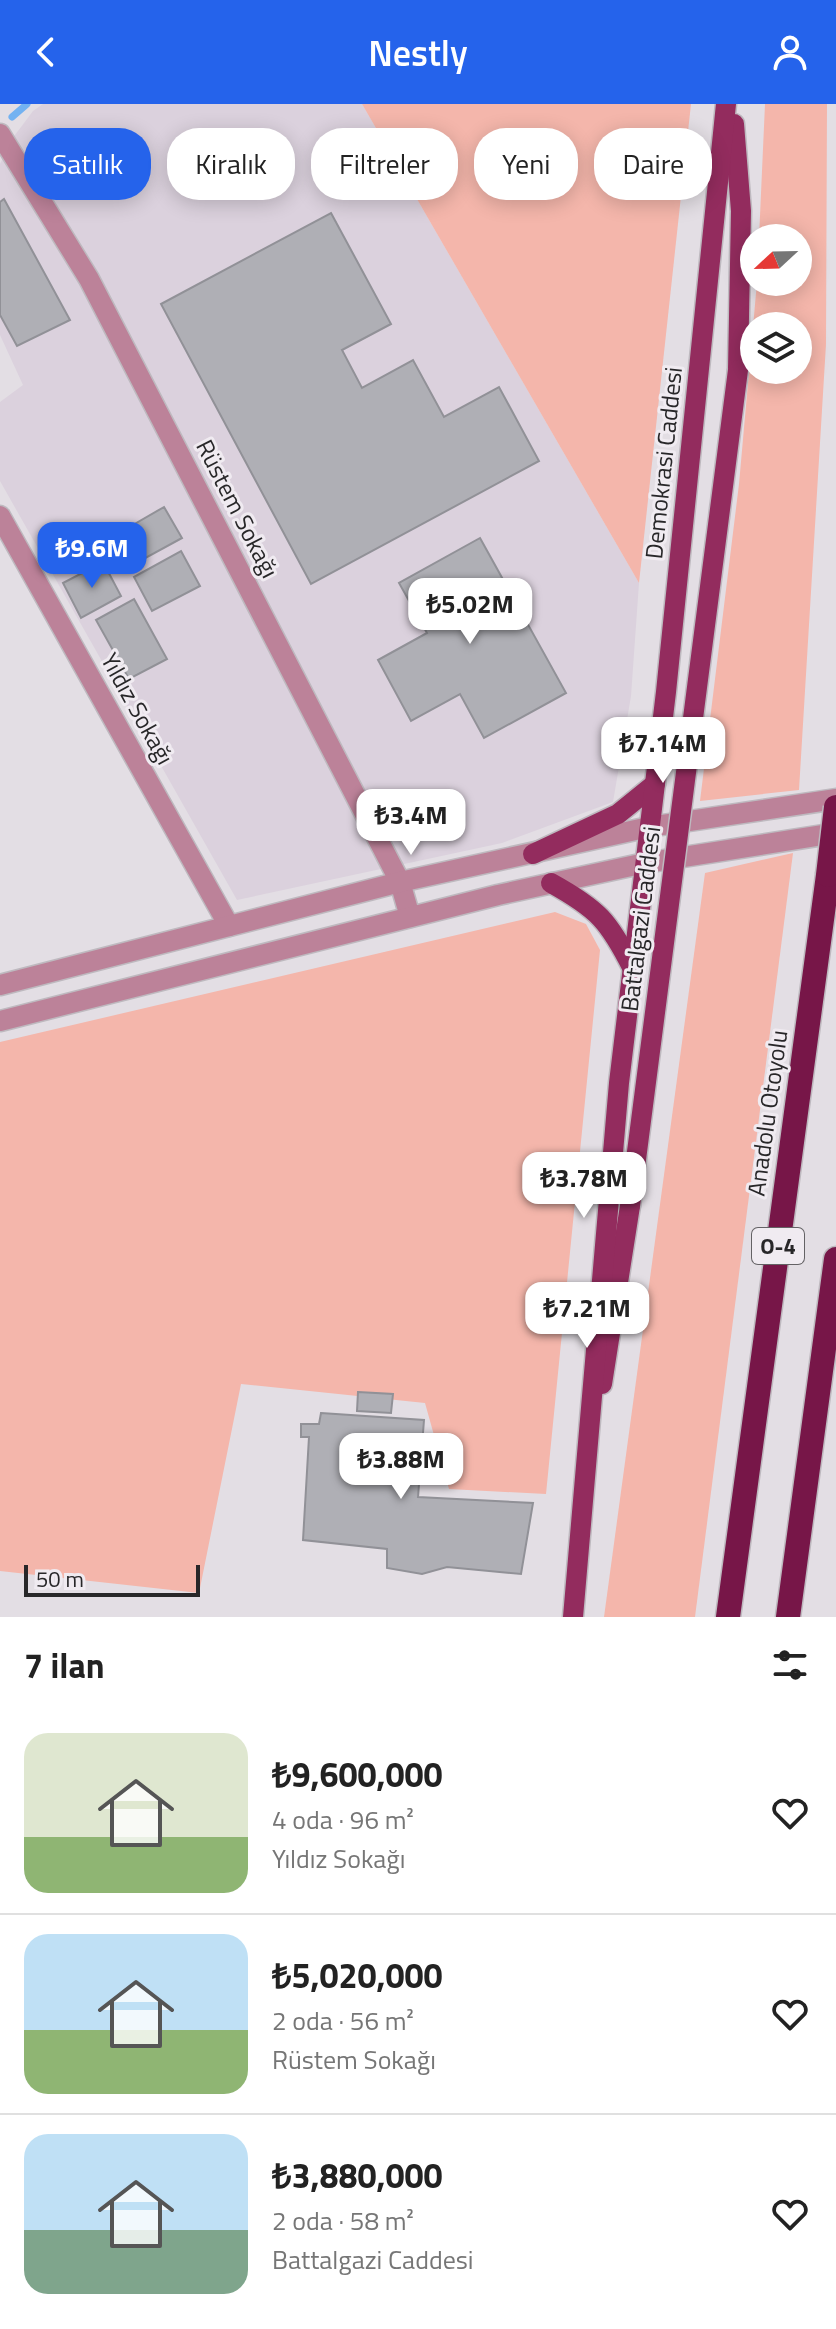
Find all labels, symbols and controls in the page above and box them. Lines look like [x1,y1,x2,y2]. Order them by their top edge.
text: Nestly [368,25,468,80]
icon: back [24,30,68,74]
icon: person [768,30,812,74]
chip: Satılık [24,128,151,200]
chip: Kiralık [167,128,295,200]
chip: Filtreler [311,128,458,200]
chip: Yeni [474,128,578,200]
chip: Daire [594,128,712,200]
north arrow [740,224,812,296]
map controls [740,224,812,384]
button: layers [740,312,812,384]
street label: Demokrasi Caddesi [635,365,691,561]
street label: Rüstem Sokağı [188,433,288,584]
pin: ₺9.6M [36,522,148,590]
text: ₺9.6M [56,528,128,567]
pin: ₺5.02M [405,578,535,646]
text: ₺5.02M [426,584,514,623]
street label: Yıldız Sokağı [92,646,183,771]
pin: ₺7.14M [598,717,728,785]
text: ₺7.14M [619,723,707,762]
pin: ₺3.4M [355,789,467,857]
text: ₺3.4M [375,795,447,834]
street label: Battalgazi Caddesi [611,824,669,1013]
street label: Anadolu Otoyolu [738,1028,796,1198]
pin: ₺3.78M [519,1152,649,1220]
text: ₺3.78M [540,1158,628,1197]
road number: O-4 [752,1228,804,1264]
pin: ₺7.21M [522,1282,652,1350]
text: ₺7.21M [543,1288,631,1327]
pin: ₺3.88M [336,1433,466,1501]
text: ₺3.88M [357,1439,445,1478]
scale bar [24,1561,200,1597]
text: 50 m [36,1562,84,1596]
text: 7 ilan [24,1639,105,1691]
icon: filters [768,1643,812,1687]
text: ₺9,600,000 [272,1748,443,1800]
icon: home [88,1765,184,1861]
icon: heart [768,1791,812,1835]
text: 4 oda · 96 m² [272,1800,414,1839]
text: Yıldız Sokağı [272,1839,405,1878]
text: ₺5,020,000 [272,1949,443,2001]
icon: home [88,1966,184,2062]
icon: heart [768,1992,812,2036]
text: 2 oda · 56 m² [272,2001,414,2040]
text: Rüstem Sokağı [272,2040,436,2079]
text: ₺3,880,000 [272,2149,443,2201]
icon: home [88,2166,184,2262]
icon: heart [768,2192,812,2236]
text: 2 oda · 58 m² [272,2201,414,2240]
text: Battalgazi Caddesi [272,2240,474,2279]

